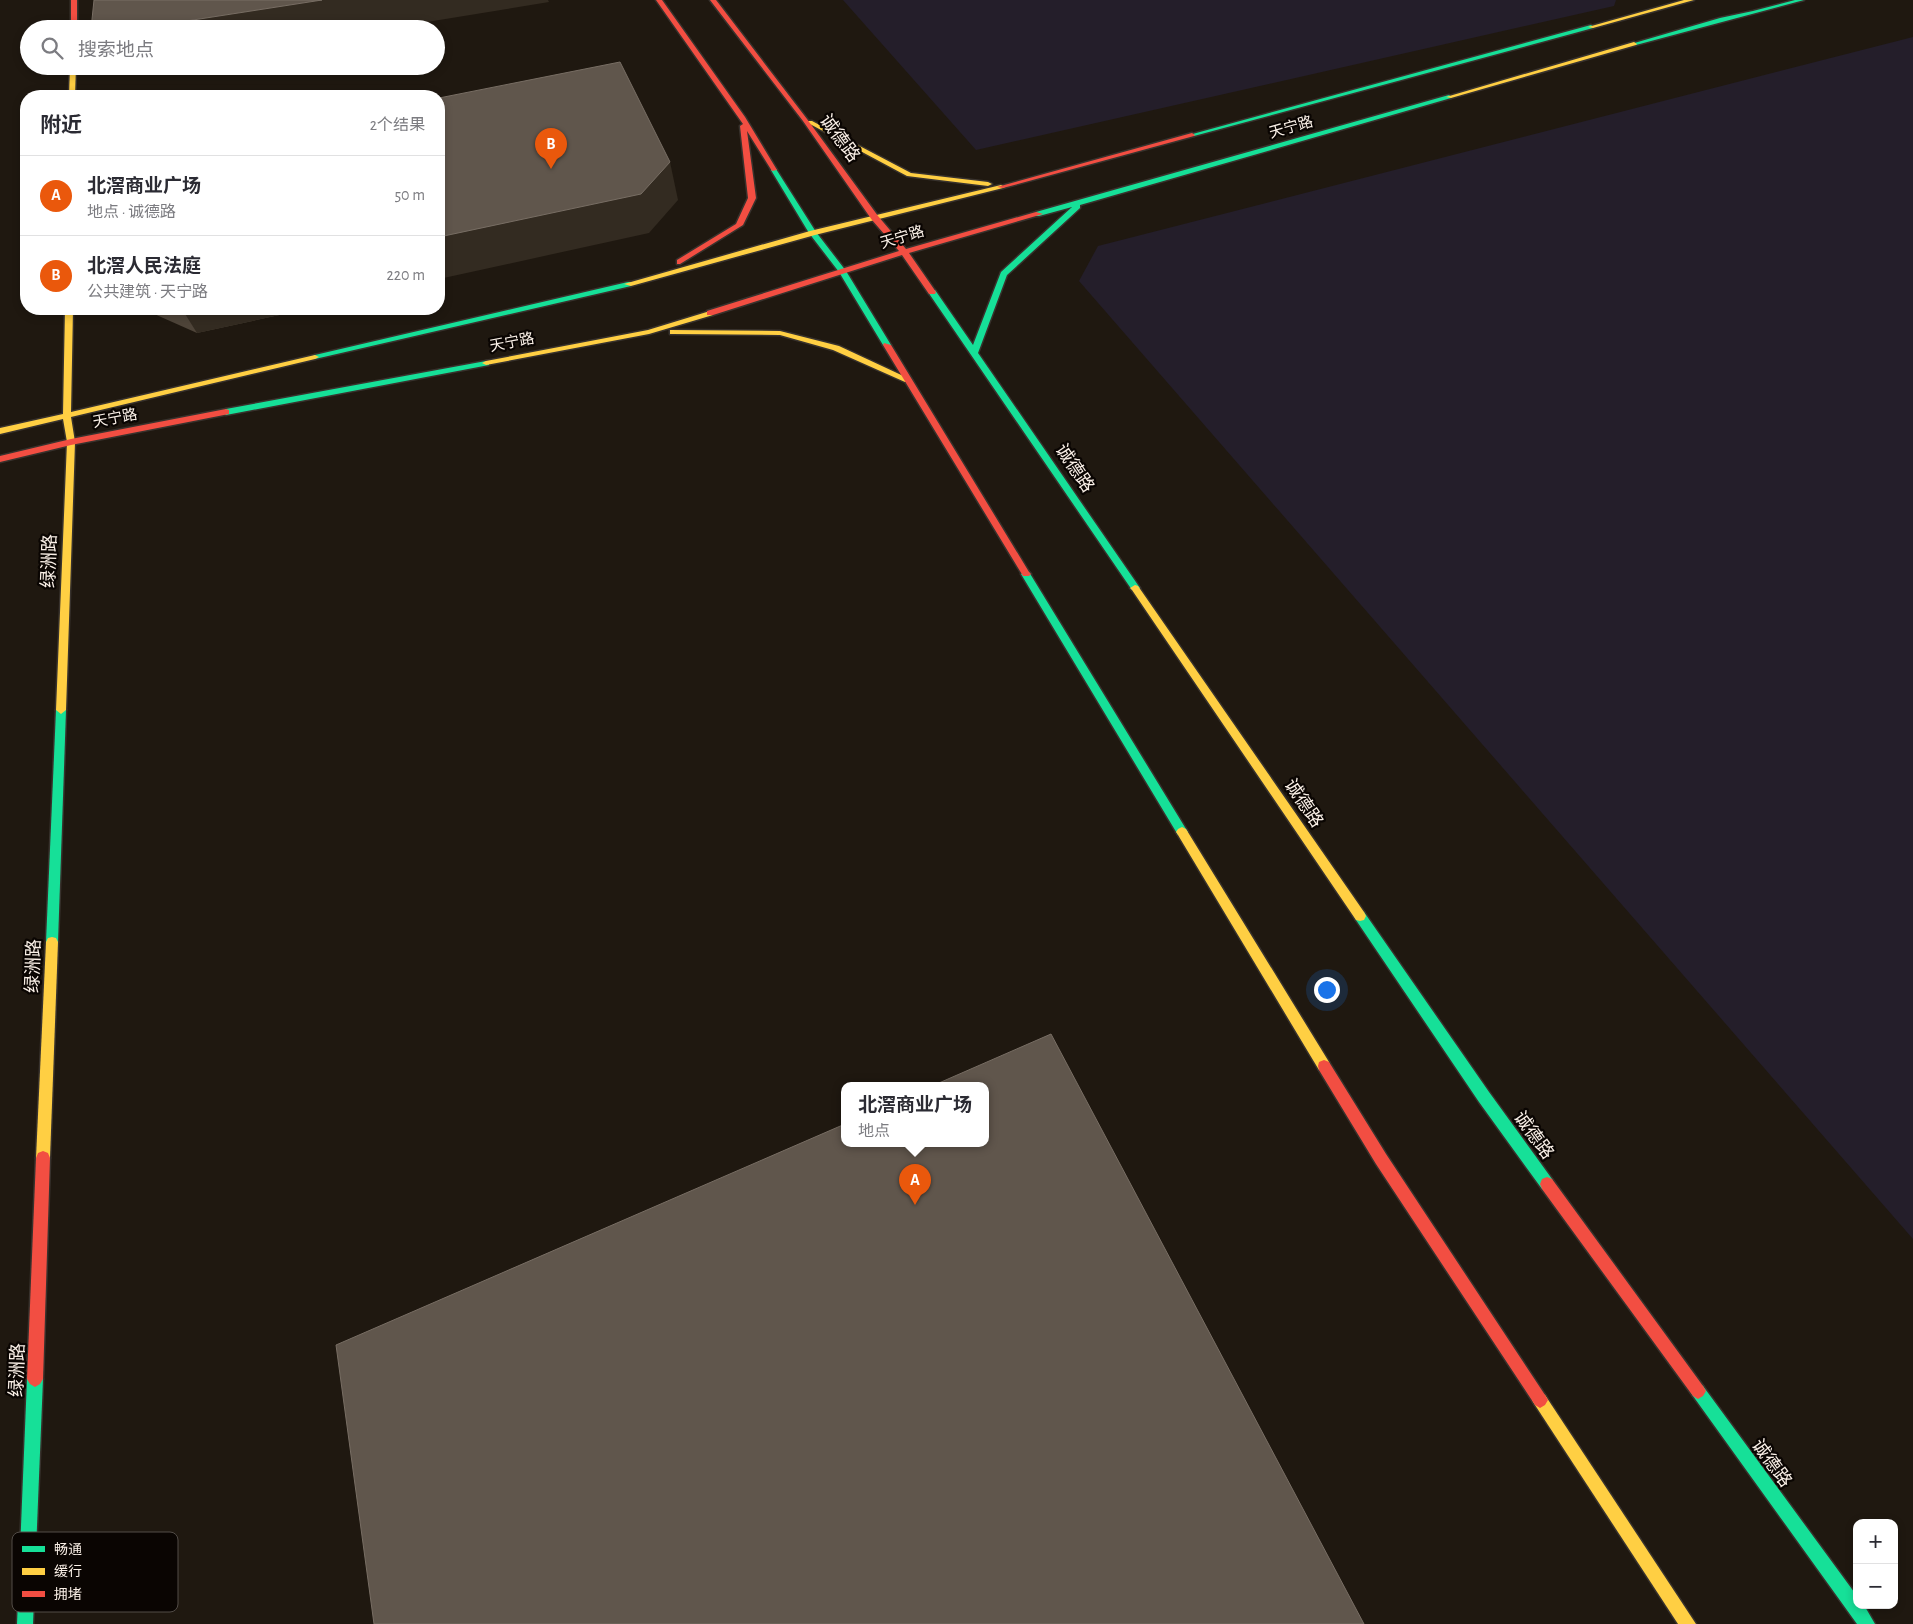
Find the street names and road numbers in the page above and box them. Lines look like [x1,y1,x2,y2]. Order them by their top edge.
street label: 诚德路 [816,110,864,166]
street label: 天宁路 [1267,113,1315,141]
street label: 天宁路 [878,223,926,251]
street label: 天宁路 [488,330,536,354]
street label: 天宁路 [91,406,139,430]
street label: 诚德路 [1052,440,1098,496]
street label: 绿洲路 [38,534,60,588]
street label: 诚德路 [1281,775,1327,831]
street label: 绿洲路 [22,939,44,993]
street label: 诚德路 [1510,1107,1558,1163]
street label: 绿洲路 [6,1343,28,1397]
street label: 诚德路 [1748,1435,1796,1491]

